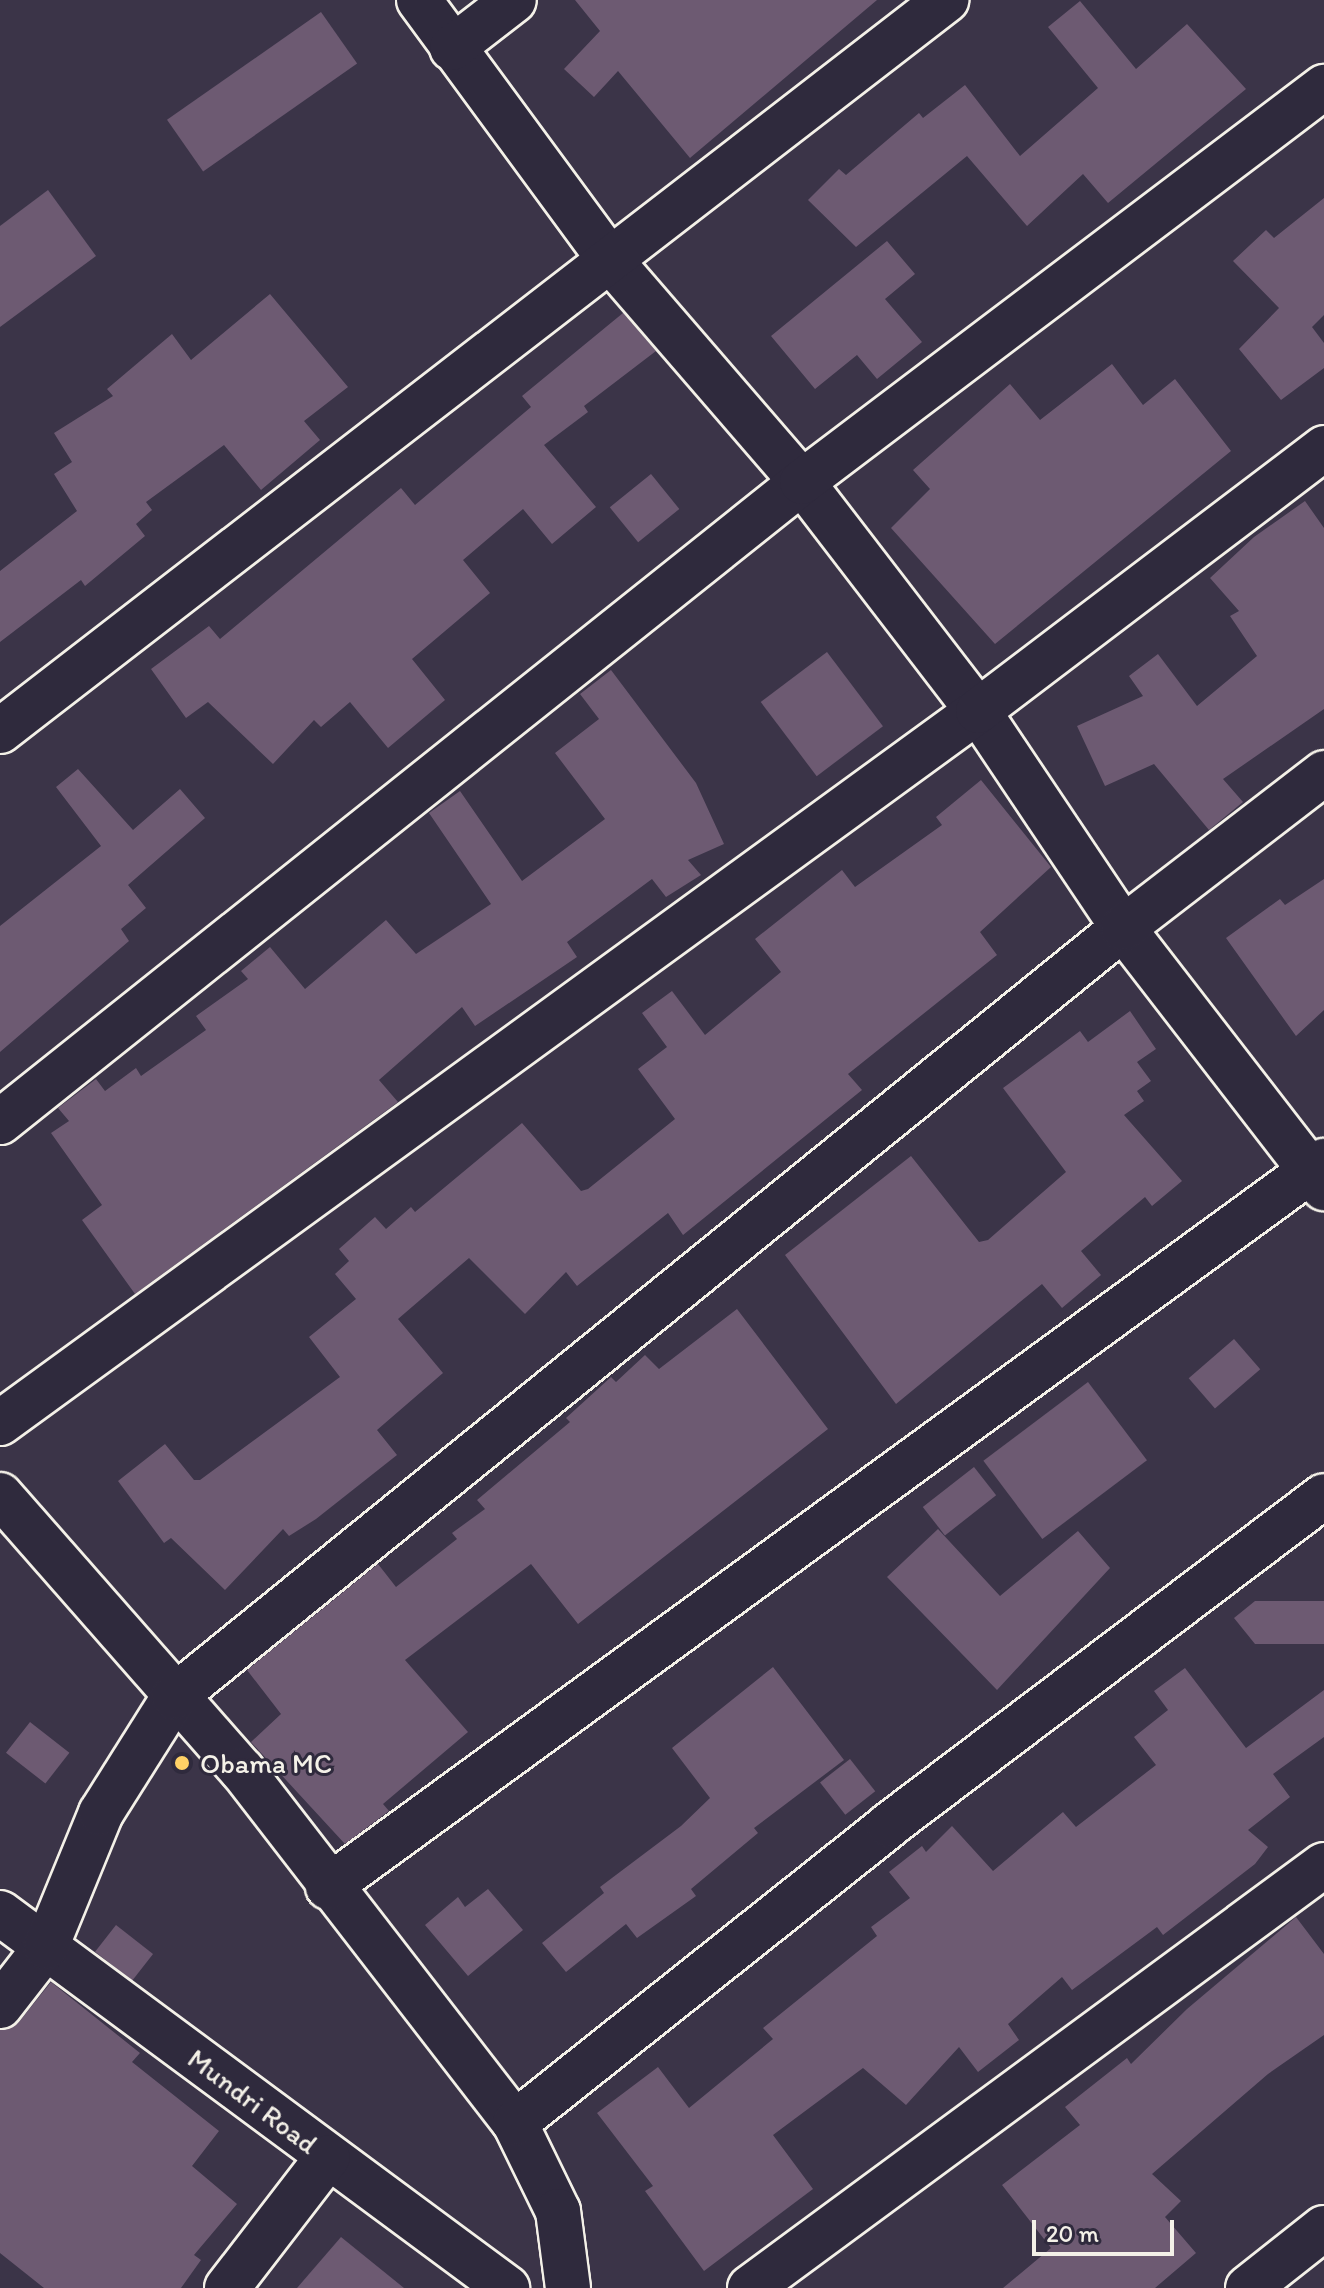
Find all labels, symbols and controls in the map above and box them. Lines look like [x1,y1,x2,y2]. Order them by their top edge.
place label: Obama MC [200,1746,332,1780]
marker: Obama MC [171,1752,193,1774]
street label: Mundri Road [182,2041,324,2161]
scale bar [1036,2204,1178,2254]
text: 20 m [1046,2219,1099,2248]

